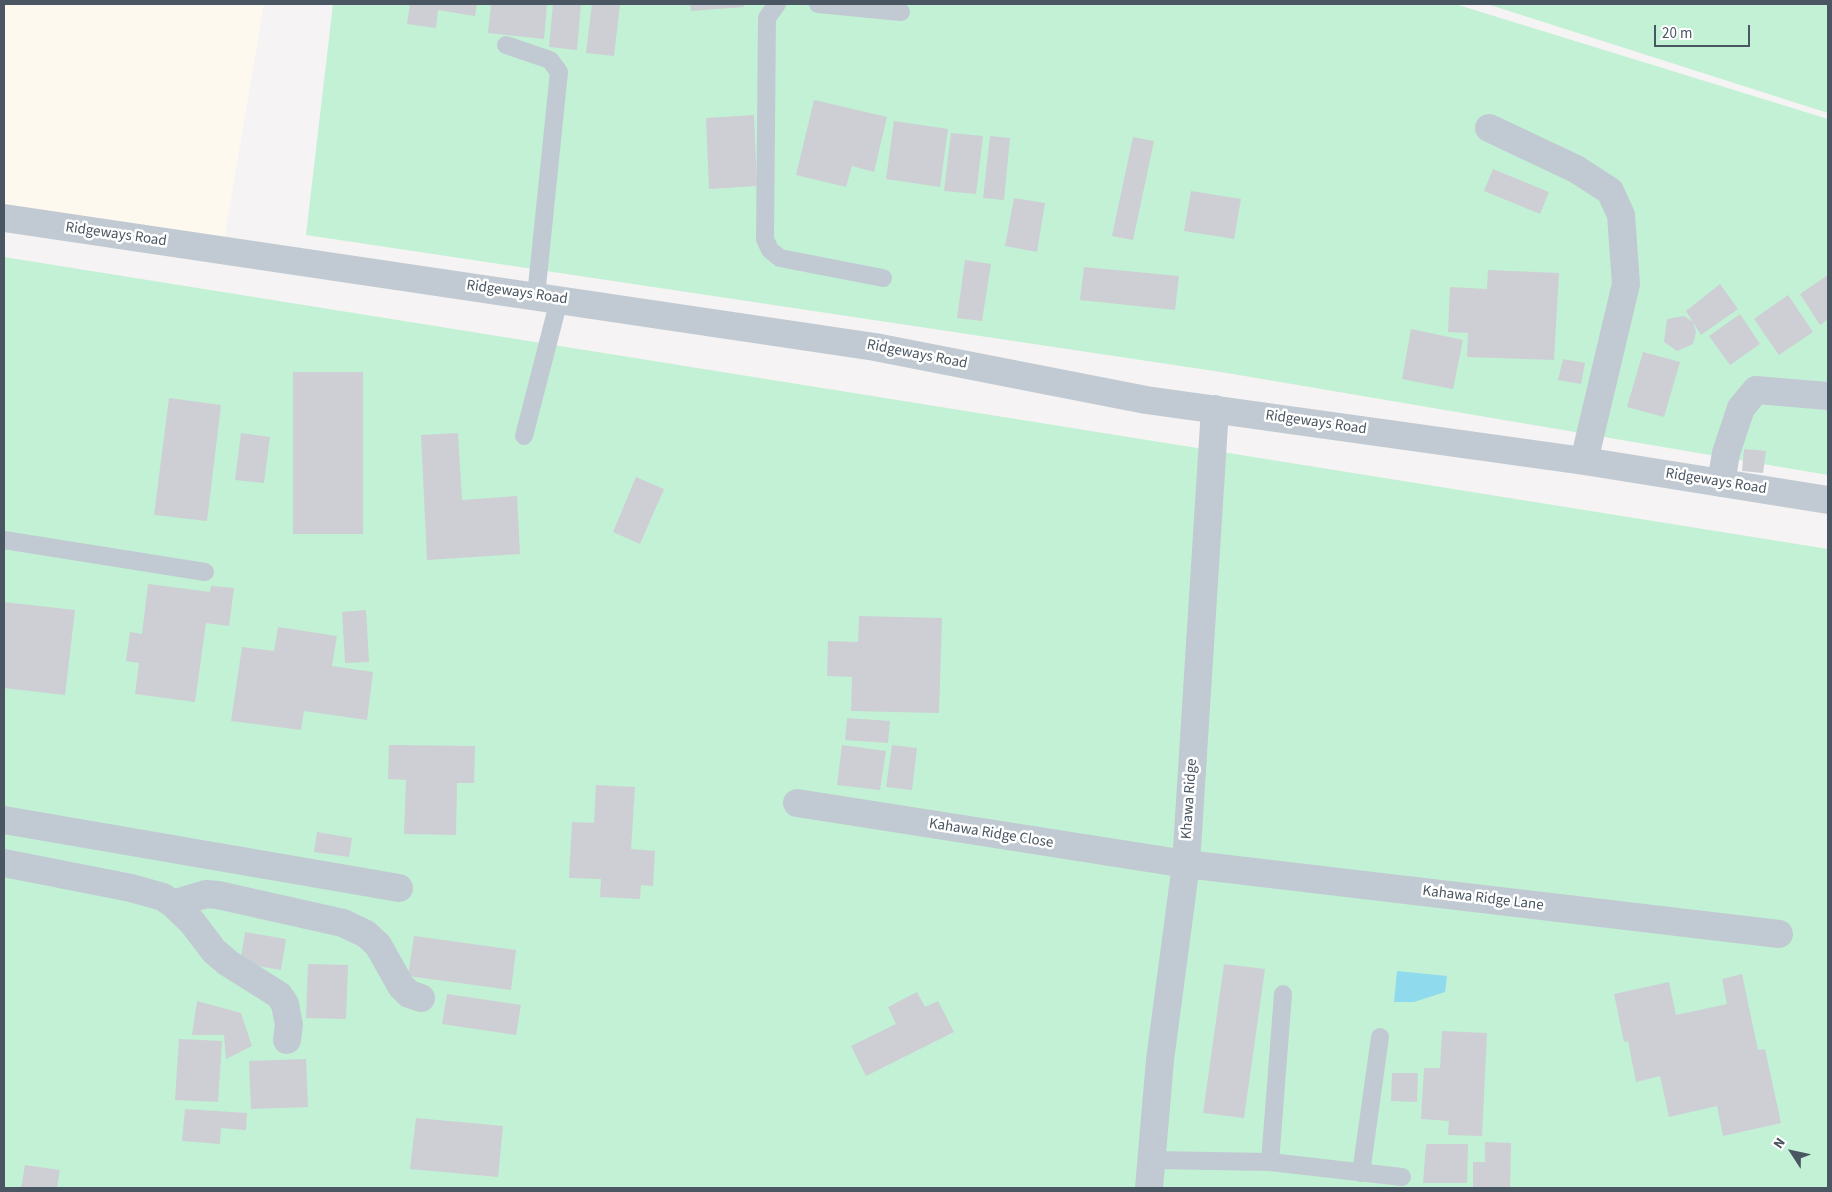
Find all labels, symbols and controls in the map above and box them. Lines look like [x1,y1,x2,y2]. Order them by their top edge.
scale bar [1657,15,1753,47]
text: 20 m [1662,23,1692,44]
street label: Ridgeways Road [64,219,168,251]
street label: Ridgeways Road [465,277,569,309]
street label: Ridgeways Road [865,336,969,374]
street label: Ridgeways Road [1264,407,1368,439]
street label: Ridgeways Road [1664,465,1768,499]
street label: Khawa Ridge [1178,758,1202,840]
street label: Kahawa Ridge Close [928,815,1054,853]
street label: Kahawa Ridge Lane [1421,883,1545,915]
north arrow [1767,1127,1817,1177]
text: N [1769,1134,1791,1153]

